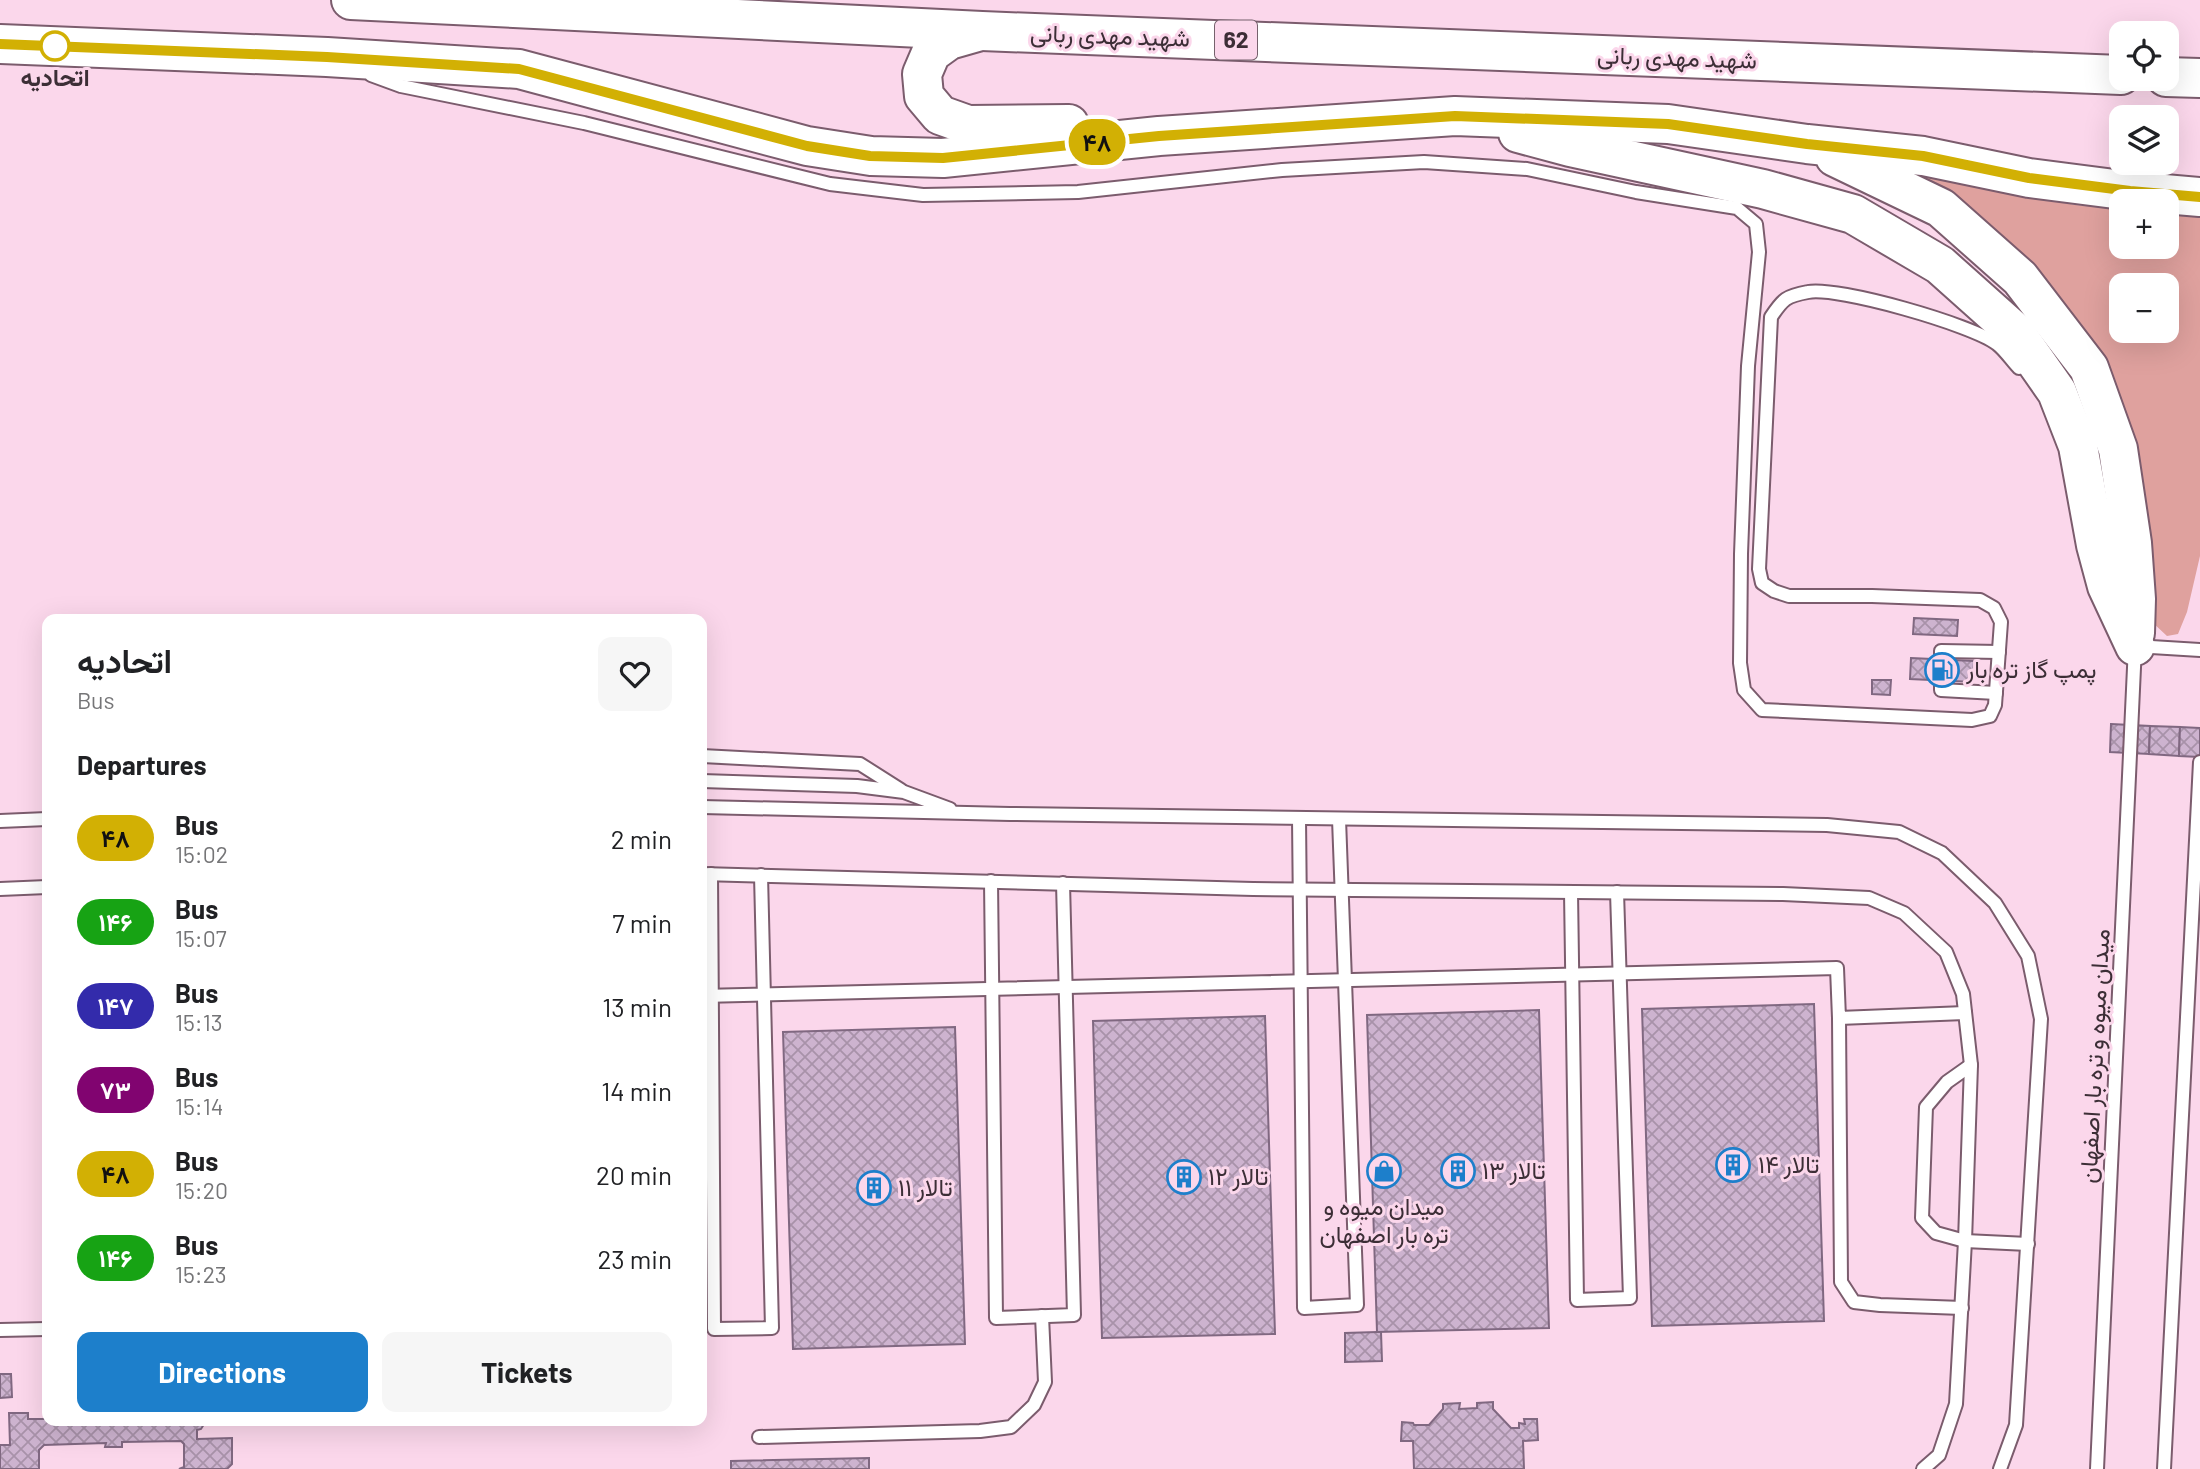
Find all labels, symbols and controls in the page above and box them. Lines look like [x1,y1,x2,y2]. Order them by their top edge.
street label: شهید مهدی ربانی [1030,17,1190,54]
road number: 62 [1215,20,1257,60]
map controls [2109,21,2179,343]
button: locate [2109,21,2179,91]
marker: اتحادیه [40,31,70,61]
street label: شهید مهدی ربانی [1597,39,1757,76]
place label: اتحادیه [20,62,90,92]
button: layers [2109,105,2179,175]
line badge: ۴۸ [1066,119,1128,165]
text: ۴۸ [1083,127,1111,156]
button: + [2109,189,2179,259]
button: − [2109,273,2179,343]
button: heart [598,637,672,711]
text: اتحادیه [77,640,172,680]
fuel station icon: پمپ گاز تره بار [1923,651,1961,689]
place label: پمپ گاز تره بار [1965,654,2097,686]
text: Bus [77,686,115,714]
text: Departures [77,749,207,780]
text: Bus [175,809,218,840]
text: ۴۸ [101,823,130,852]
text: 2 min [611,823,672,854]
text: 15:02 [175,840,228,868]
text: Bus [175,893,218,924]
text: ۱۴۶ [99,907,132,936]
text: 7 min [612,907,672,938]
text: 15:07 [175,924,227,952]
street label: میدان میوه و تره بار اصفهان [2072,928,2117,1184]
text: Bus [175,977,218,1008]
text: ۱۴۷ [97,991,134,1020]
text: 13 min [602,991,672,1022]
text: 15:13 [175,1008,223,1036]
text: Bus [175,1061,218,1092]
text: ۷۳ [100,1075,131,1104]
text: 14 min [601,1075,672,1106]
text: 15:14 [175,1092,223,1120]
text: Bus [175,1145,218,1176]
building icon: تالار ۱۴ [1714,1146,1752,1184]
place label: تالار ۱۴ [1758,1149,1820,1180]
shop icon: میدان میوه و تره بار اصفهان [1365,1152,1403,1190]
building icon: تالار ۱۳ [1439,1152,1477,1190]
place label: تالار ۱۳ [1482,1155,1546,1186]
building icon: تالار ۱۲ [1165,1158,1203,1196]
text: ۴۸ [101,1159,130,1188]
text: 20 min [596,1159,672,1190]
place label: تالار ۱۲ [1208,1161,1268,1192]
building icon: تالار ۱۱ [855,1169,893,1207]
place label: تالار ۱۱ [898,1172,953,1203]
text: 15:20 [175,1176,228,1204]
place label: میدان میوه و تره بار اصفهان [1319,1191,1449,1250]
text: Bus [175,1229,218,1260]
text: ۱۴۶ [99,1243,132,1272]
text: 23 min [597,1243,672,1274]
text: 15:23 [175,1260,227,1288]
button: Directions [77,1332,368,1412]
button: Tickets [382,1332,672,1412]

